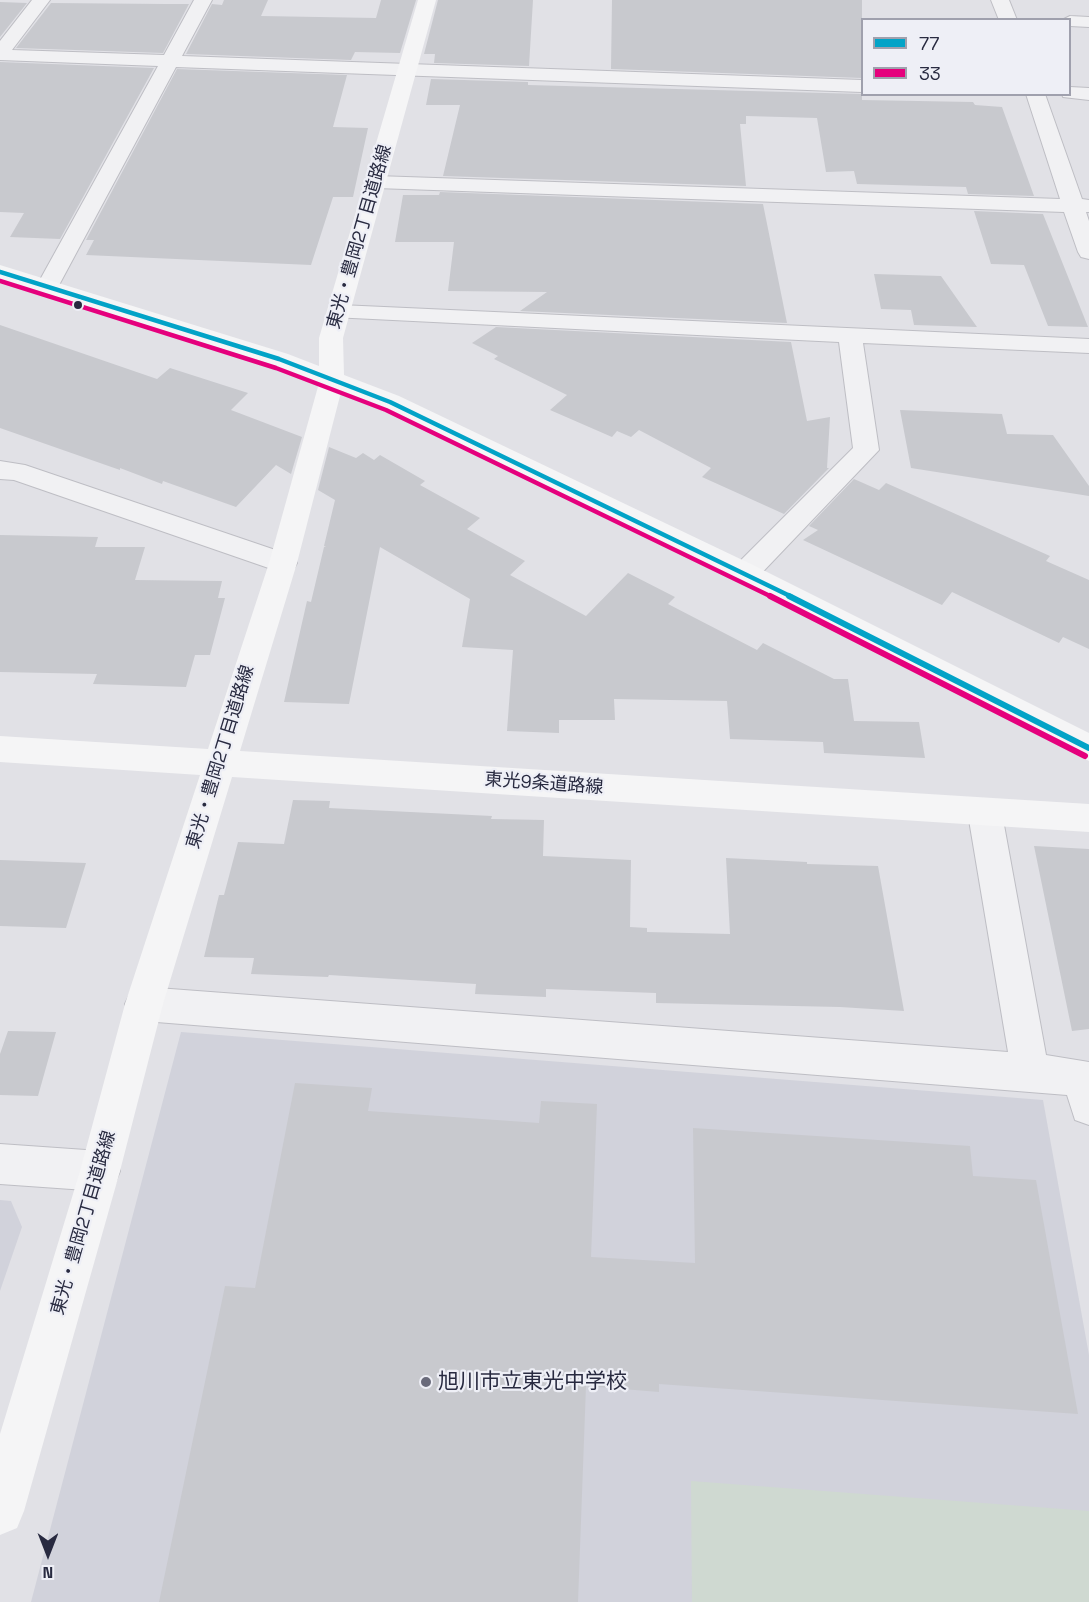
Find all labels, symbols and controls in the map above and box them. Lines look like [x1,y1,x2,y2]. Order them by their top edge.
legend [861,18,1071,96]
text: 77 [919,32,939,55]
text: 33 [919,62,941,85]
street label: 東光・豊岡2丁目道路線 [323,142,397,332]
unlabelled marker [72,299,84,311]
street label: 東光・豊岡2丁目道路線 [183,663,259,851]
street label: 東光9条道路線 [484,769,604,799]
street label: 東光・豊岡2丁目道路線 [47,1128,121,1318]
place label: 旭川市立東光中学校 [438,1369,627,1395]
marker: 旭川市立東光中学校 [419,1375,433,1389]
north arrow [18,1524,78,1584]
text: N [43,1562,53,1583]

